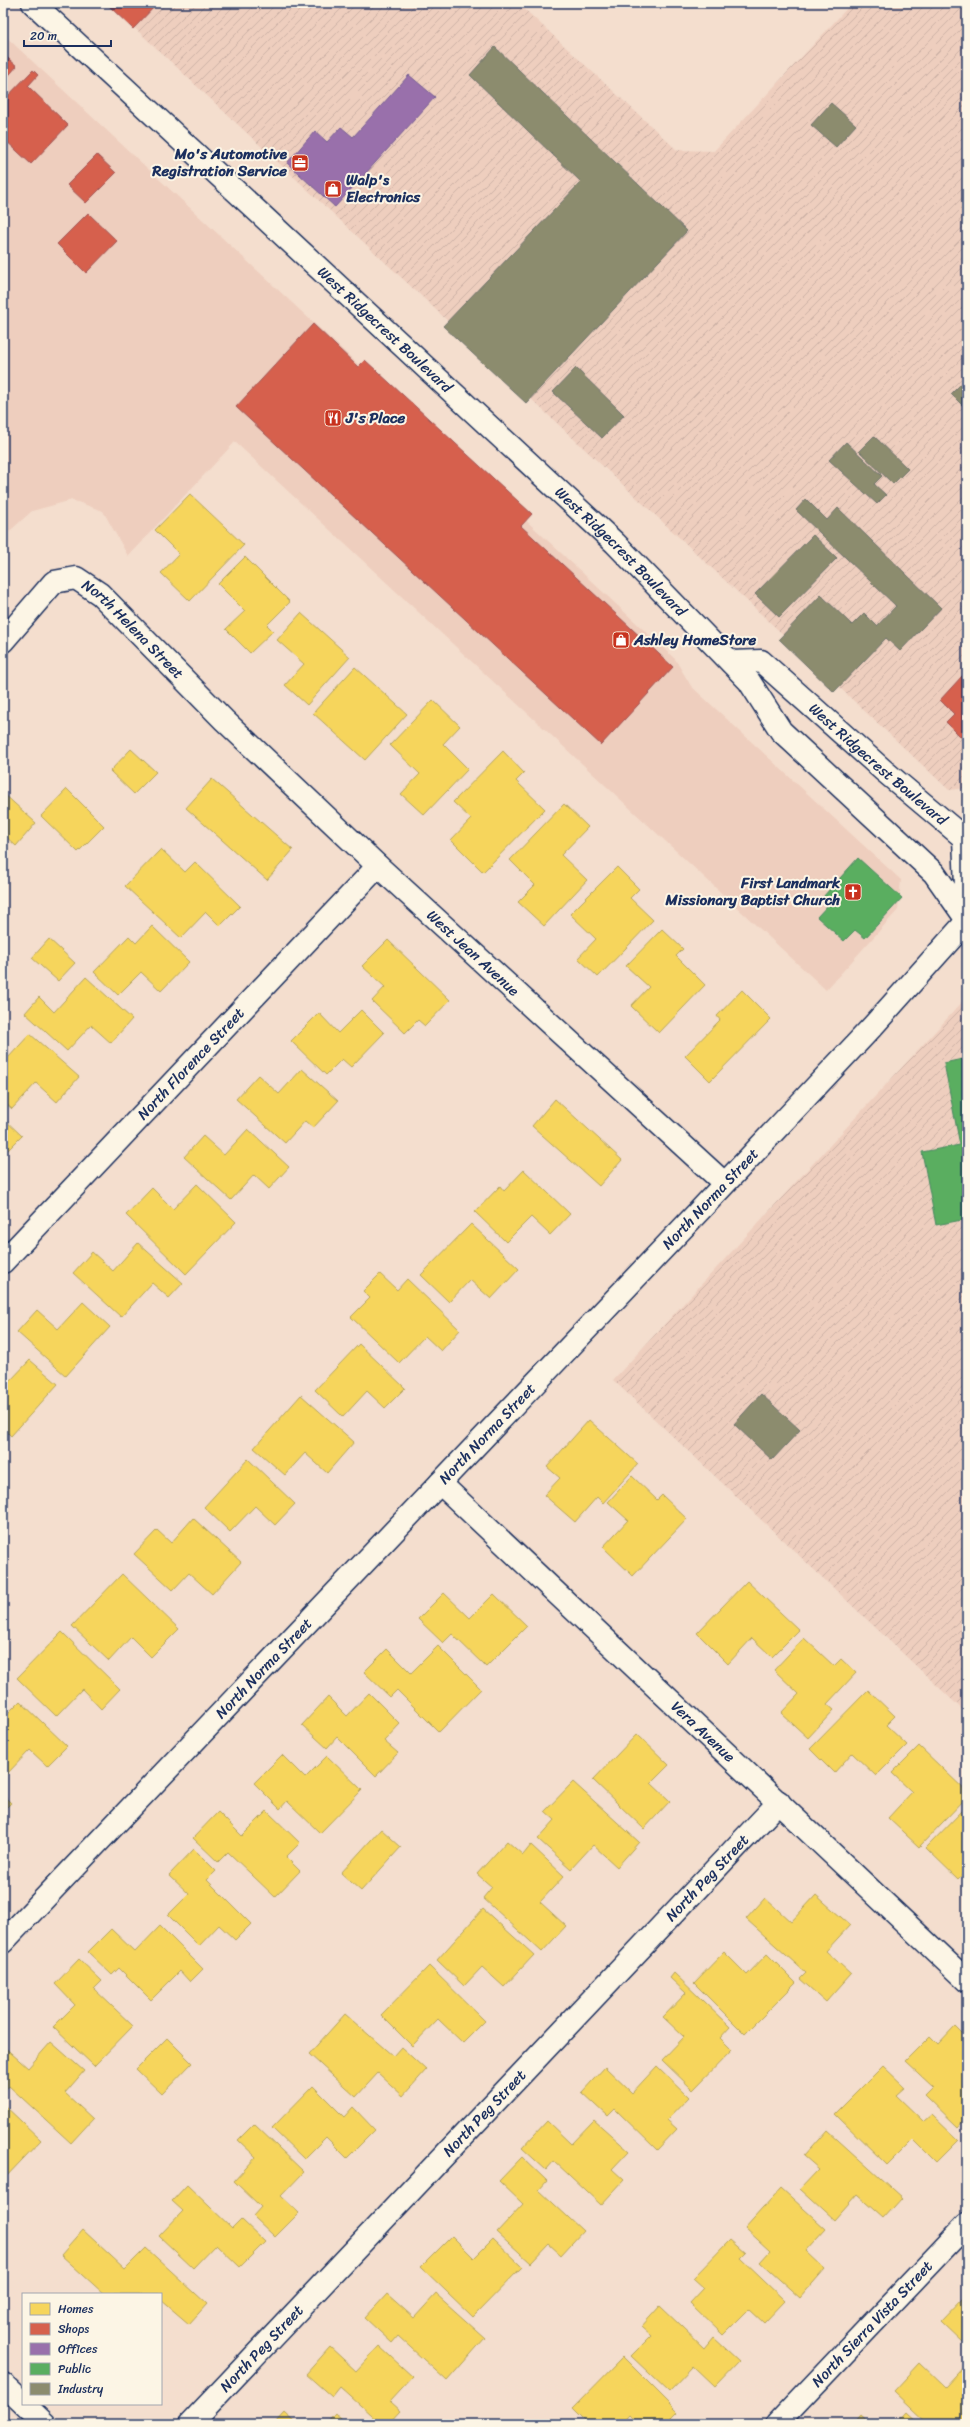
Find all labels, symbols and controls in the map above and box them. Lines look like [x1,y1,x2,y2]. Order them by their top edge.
scale bar [24,22,111,48]
text: 20 m [30,25,57,47]
place label: Mo's Automotive Registration Service [151,141,288,184]
office icon: Mo's Automotive Registration Service [290,153,310,173]
place label: Walp's Electronics [346,167,421,210]
shop icon: Walp's Electronics [323,179,343,199]
street label: West Ridgecrest Boulevard [311,260,459,400]
place label: J's Place [345,405,406,431]
restaurant icon: J's Place [323,408,343,428]
street label: West Ridgecrest Boulevard [549,480,694,624]
street label: North Helena Street [76,572,190,686]
place label: Ashley HomeStore [633,627,756,653]
shop icon: Ashley HomeStore [611,630,631,650]
street label: West Ridgecrest Boulevard [803,696,954,833]
place label: First Landmark Missionary Baptist Church [665,870,841,913]
church icon: First Landmark Missionary Baptist Church [843,882,863,902]
street label: West Jean Avenue [420,903,526,1003]
street label: North Florence Street [131,1001,251,1126]
street label: North Norma Street [656,1142,765,1256]
street label: North Norma Street [432,1377,542,1490]
street label: North Norma Street [209,1611,319,1725]
street label: Vera Avenue [665,1694,742,1769]
street label: North Peg Street [659,1828,756,1928]
street label: North Peg Street [436,2063,533,2163]
street label: North Sierra Vista Street [805,2254,939,2394]
legend [22,2293,162,2405]
text: Homes [58,2298,94,2320]
street label: North Peg Street [213,2298,310,2398]
text: Shops [58,2318,89,2340]
text: Offices [58,2338,98,2360]
text: Public [58,2358,91,2380]
text: Industry [57,2378,104,2400]

